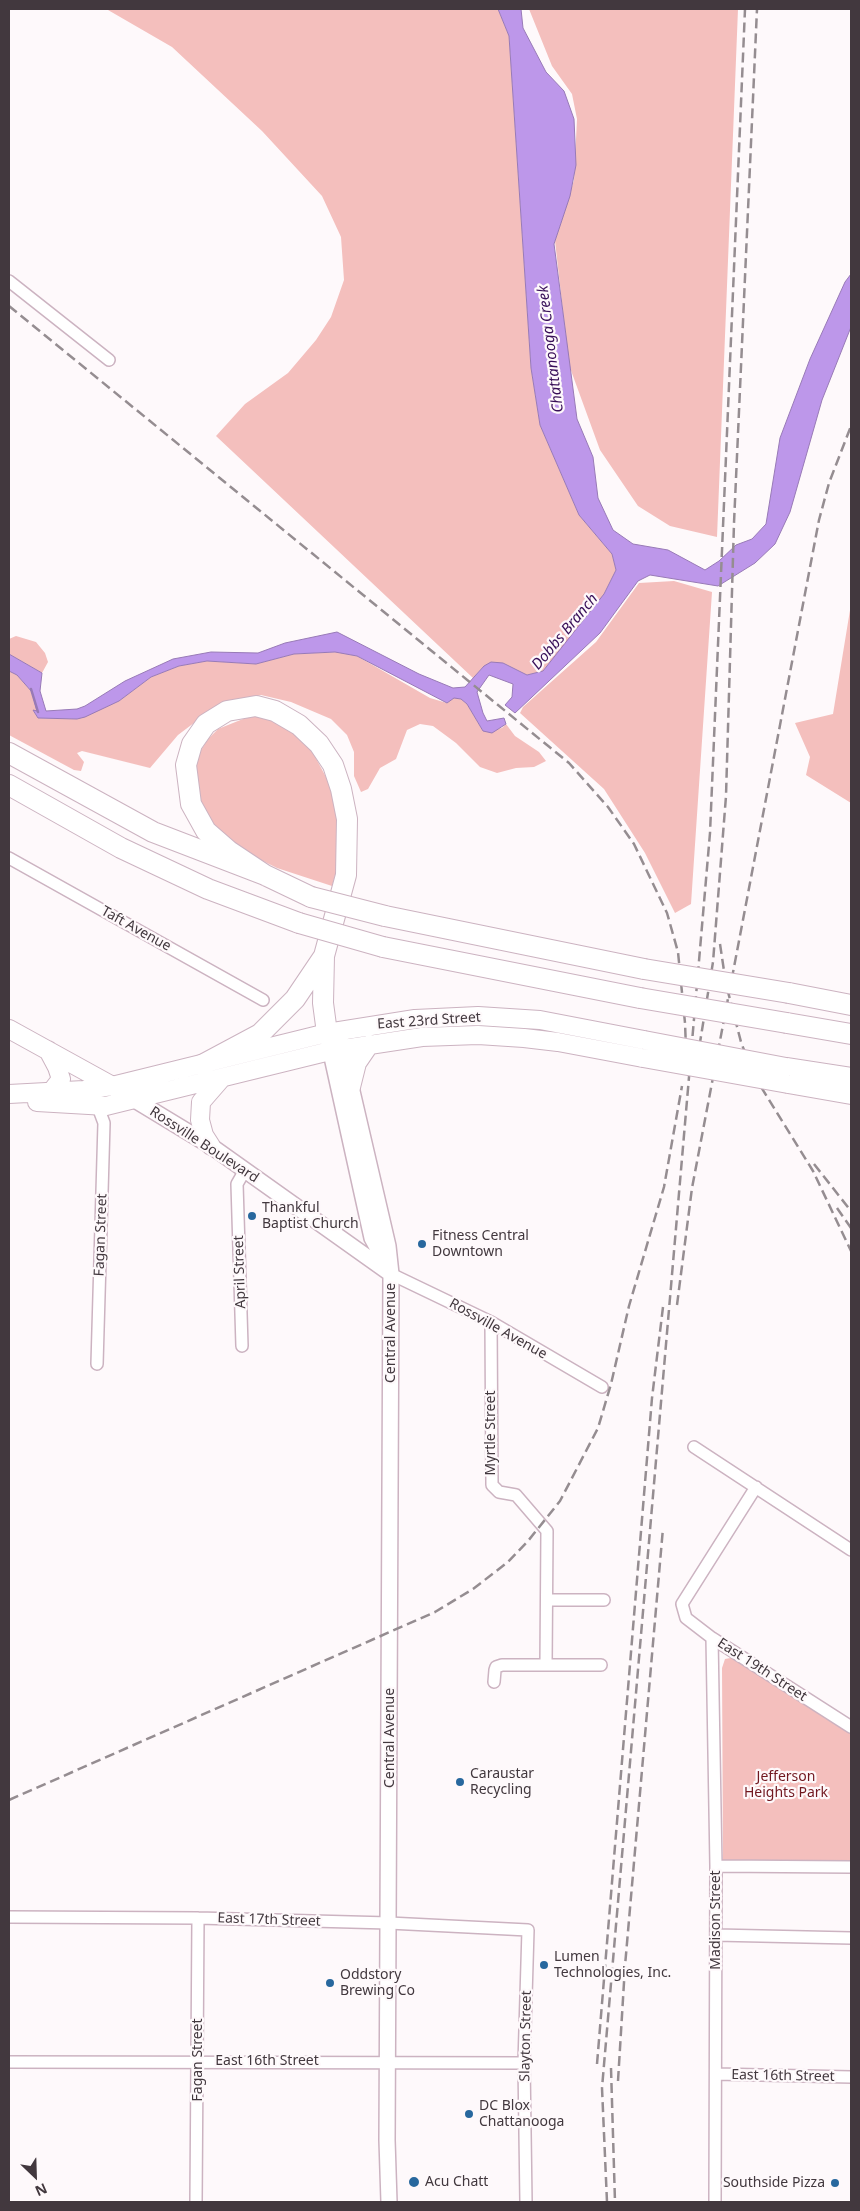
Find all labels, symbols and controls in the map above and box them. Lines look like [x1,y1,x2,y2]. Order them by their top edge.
water label: Chattanooga Creek [534,284,568,414]
water label: Dobbs Branch [528,590,602,674]
street label: Taft Avenue [98,903,174,955]
street label: East 23rd Street [377,1009,481,1033]
street label: Rossville Boulevard [146,1103,262,1187]
street label: Fagan Street [91,1193,111,1277]
place label: Thankful Baptist Church [262,1200,359,1232]
marker: Thankful Baptist Church [246,1210,258,1222]
place label: Fitness Central Downtown [432,1228,529,1260]
street label: April Street [230,1235,250,1309]
marker: Fitness Central Downtown [416,1238,428,1250]
street label: Central Avenue [383,1283,399,1383]
street label: Rossville Avenue [446,1295,550,1363]
street label: Myrtle Street [483,1391,499,1475]
street label: East 19th Street [714,1635,810,1705]
street label: Central Avenue [382,1688,398,1788]
place label: Caraustar Recycling [470,1766,534,1798]
park label: Jefferson Heights Park [744,1769,828,1801]
marker: Caraustar Recycling [454,1776,466,1788]
street label: Madison Street [708,1870,724,1970]
street label: East 17th Street [217,1910,321,1930]
place label: Lumen Technologies, Inc. [554,1949,671,1981]
marker: Lumen Technologies, Inc. [538,1959,550,1971]
place label: Oddstory Brewing Co [340,1967,415,2000]
marker: Oddstory Brewing Co [324,1977,336,1989]
street label: Slayton Street [517,1990,535,2082]
street label: Fagan Street [190,2019,206,2101]
street label: East 16th Street [215,2053,319,2069]
street label: East 16th Street [731,2067,835,2085]
place label: DC Blox Chattanooga [479,2098,564,2130]
marker: DC Blox Chattanooga [463,2108,475,2120]
north arrow [10,2151,60,2201]
place label: Acu Chatt [425,2174,488,2190]
marker: Acu Chatt [407,2175,421,2189]
place label: Southside Pizza [723,2175,825,2191]
marker: Southside Pizza [829,2177,841,2189]
text: N [32,2179,50,2201]

